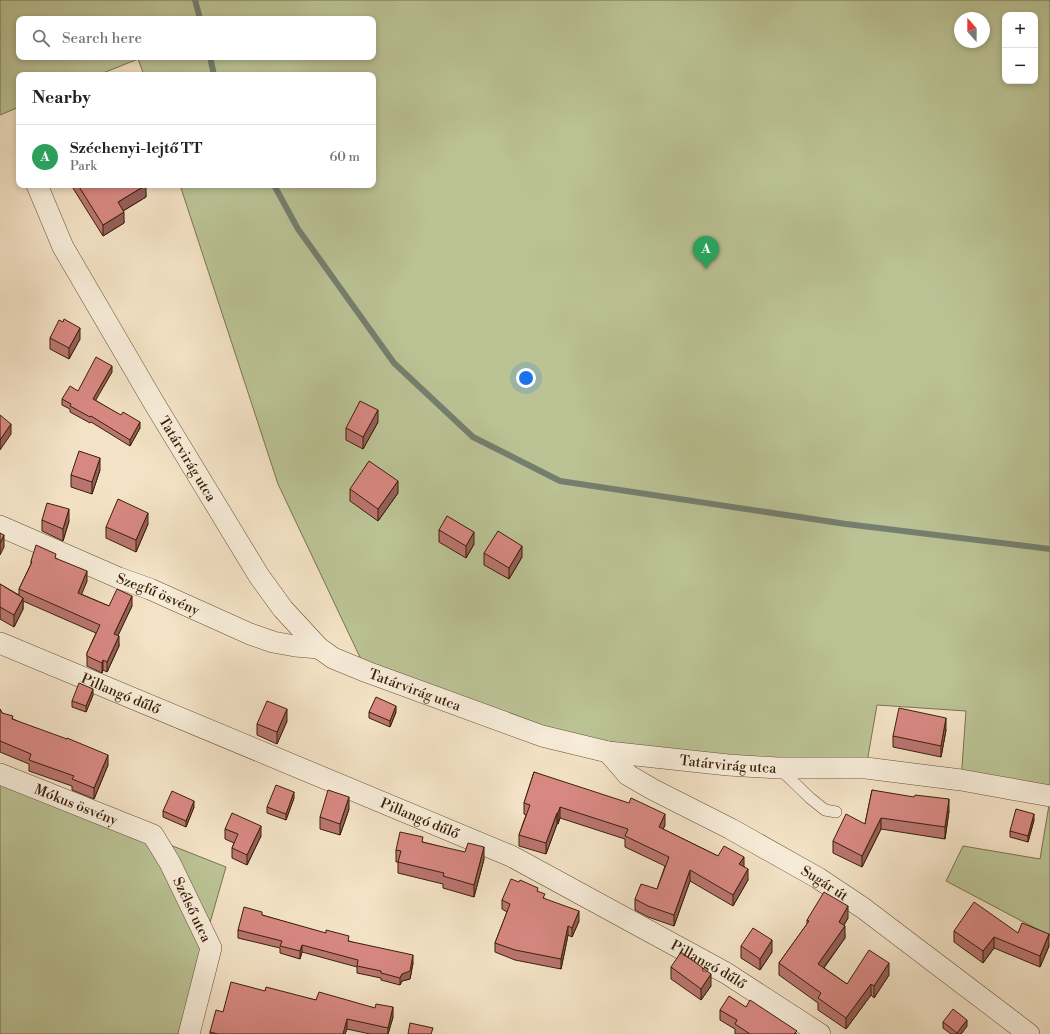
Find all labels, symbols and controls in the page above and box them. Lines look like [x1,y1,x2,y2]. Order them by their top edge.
north arrow [954,12,990,48]
map controls [1002,12,1038,84]
button: + [1002,12,1038,48]
search box [16,16,376,60]
icon: search [30,27,52,49]
text: Search here [62,29,142,48]
button: − [1002,48,1038,84]
text: Nearby [32,87,91,109]
text: Széchenyi-lejtő TT [70,139,202,158]
text: A [40,149,50,165]
text: 60 m [329,149,360,165]
text: Park [70,158,97,174]
pin: A [693,236,719,269]
your location [516,368,536,388]
street label: Tatárvirág utca [154,413,220,506]
street label: Szegfű ösvény [114,570,202,620]
street label: Tatárvirág utca [366,665,464,716]
street label: Pillangó dűlő [78,670,163,719]
street label: Tatárvirág utca [679,752,778,778]
street label: Mókus ösvény [32,781,120,830]
street label: Pillangó dűlő [377,795,462,843]
street label: Sugár út [798,862,851,905]
street label: Szélső utca [168,874,215,946]
street label: Pillangó dűlő [667,937,749,994]

